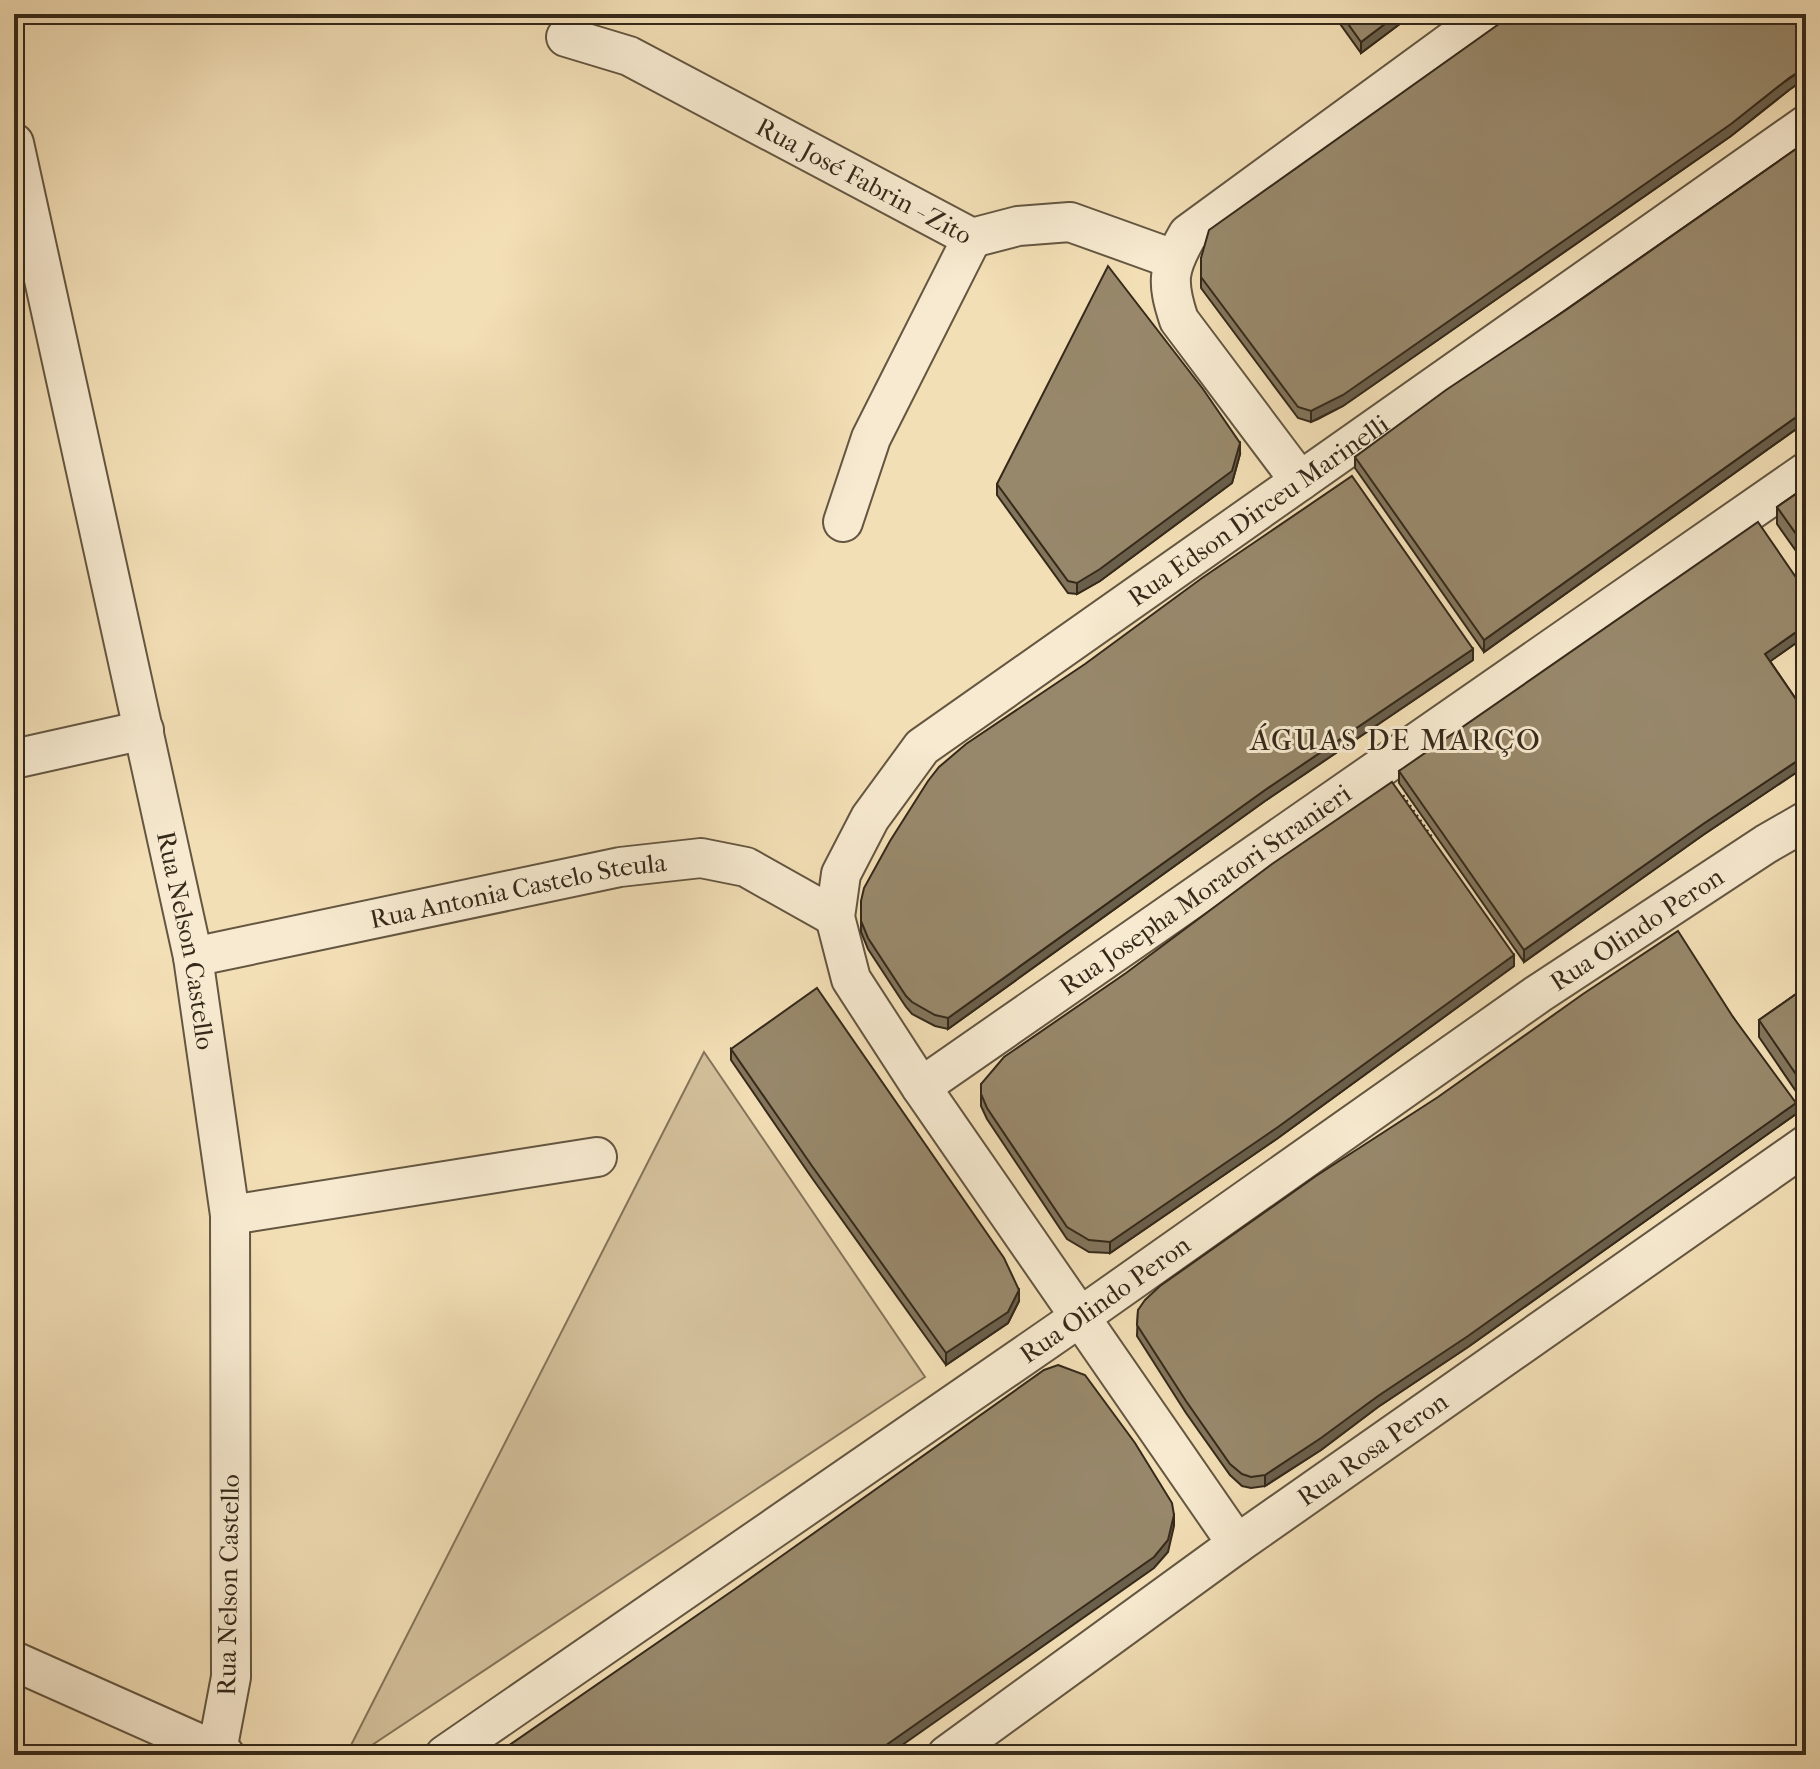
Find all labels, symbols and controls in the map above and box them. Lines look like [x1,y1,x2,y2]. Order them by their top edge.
street label: Rua José Fabrin - Zito [751,111,977,251]
street label: Rua Edson Dirceu Marinelli [1122,408,1395,613]
district label: ÁGUAS DE MARÇO [1249,723,1542,758]
street label: Rua Josepha Moratori Stranieri [1054,778,1357,1002]
street label: Rua Nelson Castello [150,828,221,1052]
street label: Rua Antonia Castelo Steula [367,847,669,935]
street label: Rua Olindo Peron [1544,861,1730,998]
street label: Rua Olindo Peron [1014,1229,1196,1370]
street label: Rua Rosa Peron [1291,1386,1454,1513]
street label: Rua Nelson Castello [211,1474,246,1696]

